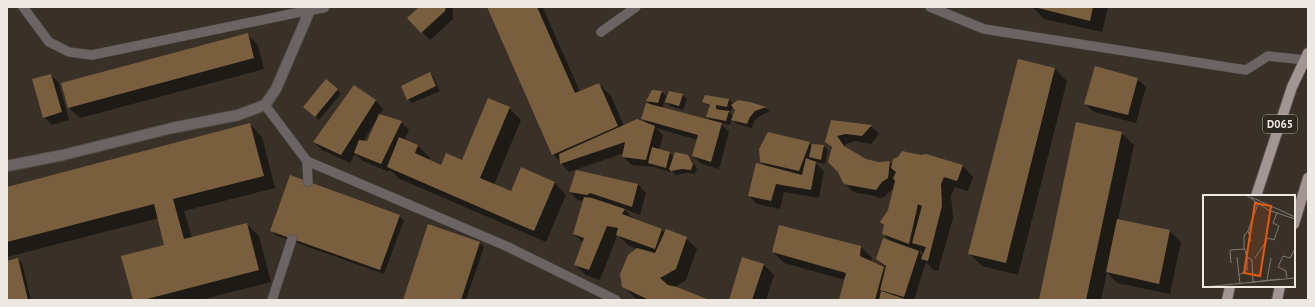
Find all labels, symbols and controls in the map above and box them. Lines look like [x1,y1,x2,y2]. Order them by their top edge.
road number: D065 [1263,115,1297,133]
inset map [1203,195,1295,287]

